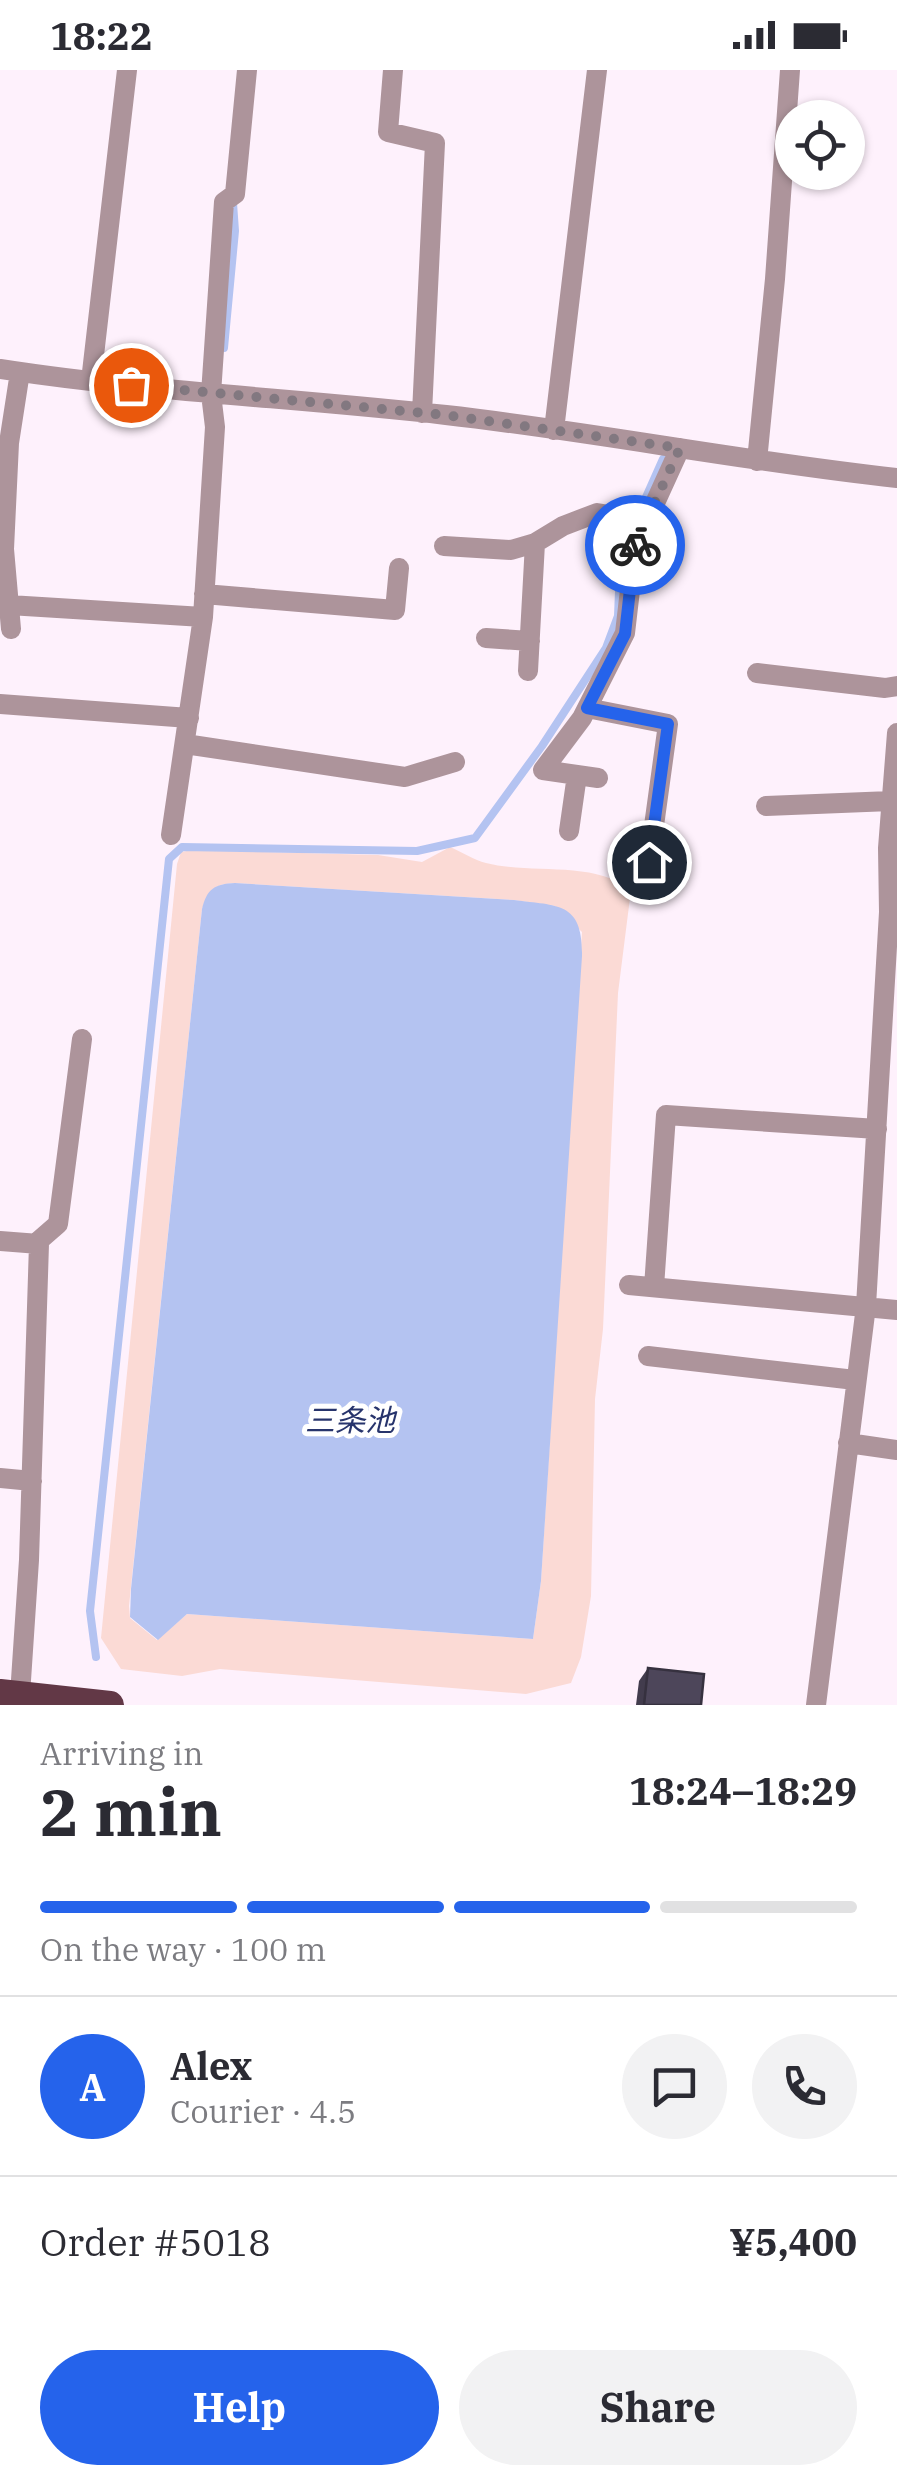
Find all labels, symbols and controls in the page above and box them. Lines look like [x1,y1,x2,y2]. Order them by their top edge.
text: 18:22 [50,11,153,60]
map controls [775,100,865,190]
button: locate [775,100,865,190]
pin [89,343,174,428]
icon: bag [104,358,159,413]
courier [585,495,685,595]
icon: bike [608,518,663,573]
pin [607,820,692,905]
icon: home [622,835,677,890]
water label: 三条池 [305,1400,398,1439]
text: Arriving in [40,1732,203,1774]
text: 18:24–18:29 [629,1766,857,1815]
text: 2 min [40,1769,222,1854]
text: On the way · 100 m [40,1928,326,1970]
button: chat [622,2034,727,2139]
button: phone [752,2034,857,2139]
text: Alex [170,2041,252,2090]
text: A [79,2062,106,2111]
text: Courier · 4.5 [170,2090,356,2132]
text: Order #5018 [40,2217,271,2266]
text: ¥5,400 [729,2217,857,2266]
button: Help [40,2350,439,2465]
button: Share [459,2350,857,2465]

